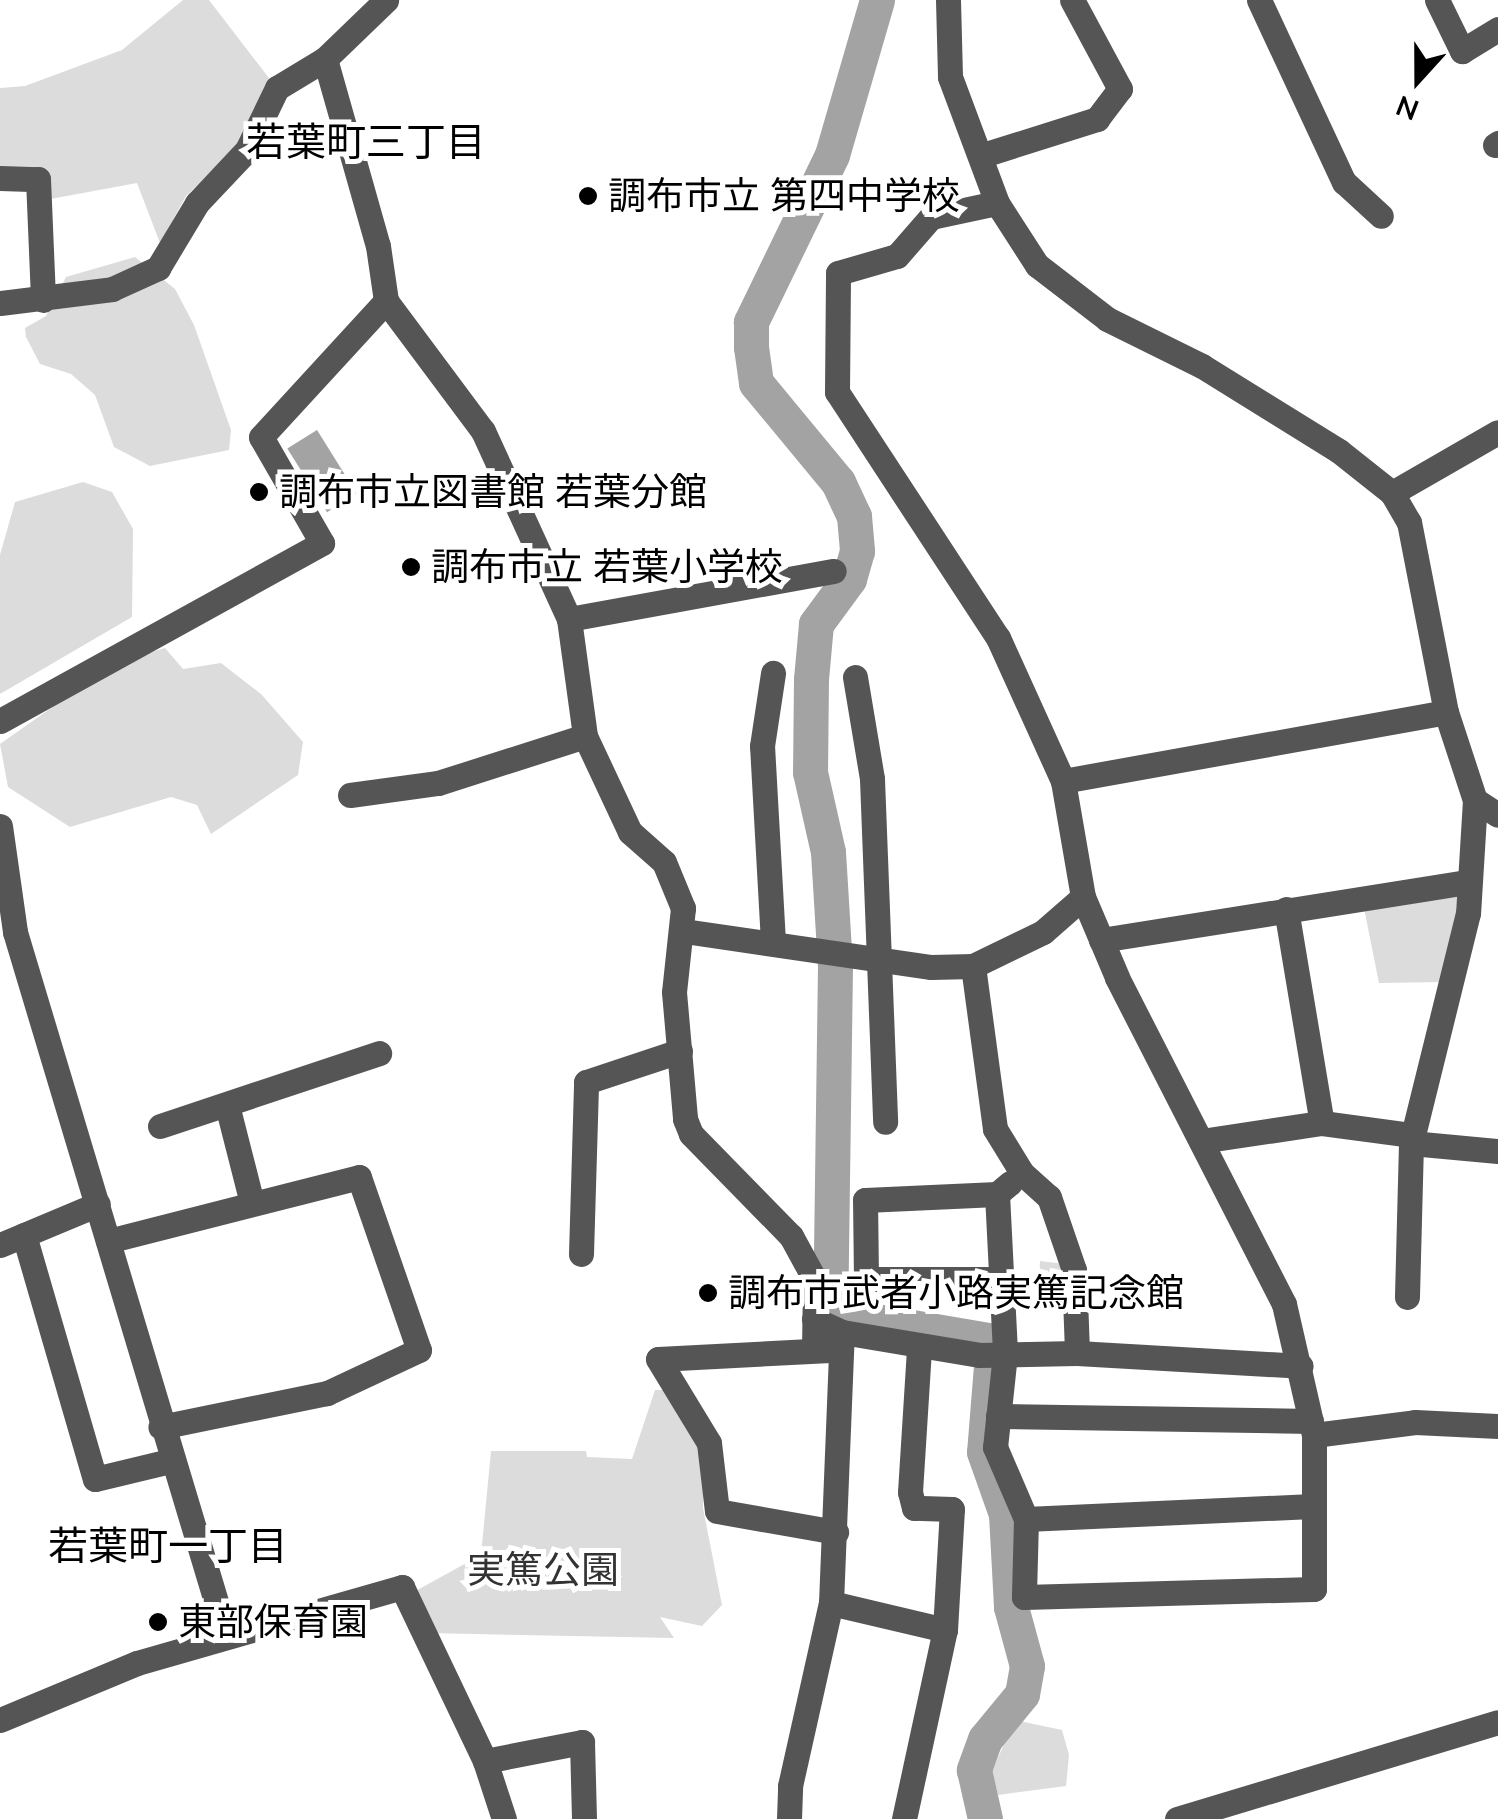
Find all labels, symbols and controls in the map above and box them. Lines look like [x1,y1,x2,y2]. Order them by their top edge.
north arrow [1368,30,1468,130]
text: N [1391,88,1423,129]
district label: 若葉町三丁目 [246,117,486,165]
place label: 調布市立 第四中学校 [608,173,960,219]
marker: 調布市立 第四中学校 [577,185,599,207]
place label: 調布市立図書館 若葉分館 [279,469,707,515]
marker: 調布市立図書館 若葉分館 [248,481,270,503]
place label: 調布市立 若葉小学校 [431,544,783,590]
marker: 調布市立 若葉小学校 [400,556,422,578]
place label: 調布市武者小路実篤記念館 [728,1270,1184,1316]
marker: 調布市武者小路実篤記念館 [697,1282,719,1304]
district label: 若葉町一丁目 [48,1521,288,1569]
park label: 実篤公園 [467,1547,619,1593]
place label: 東部保育園 [178,1599,368,1645]
marker: 東部保育園 [147,1611,169,1633]

